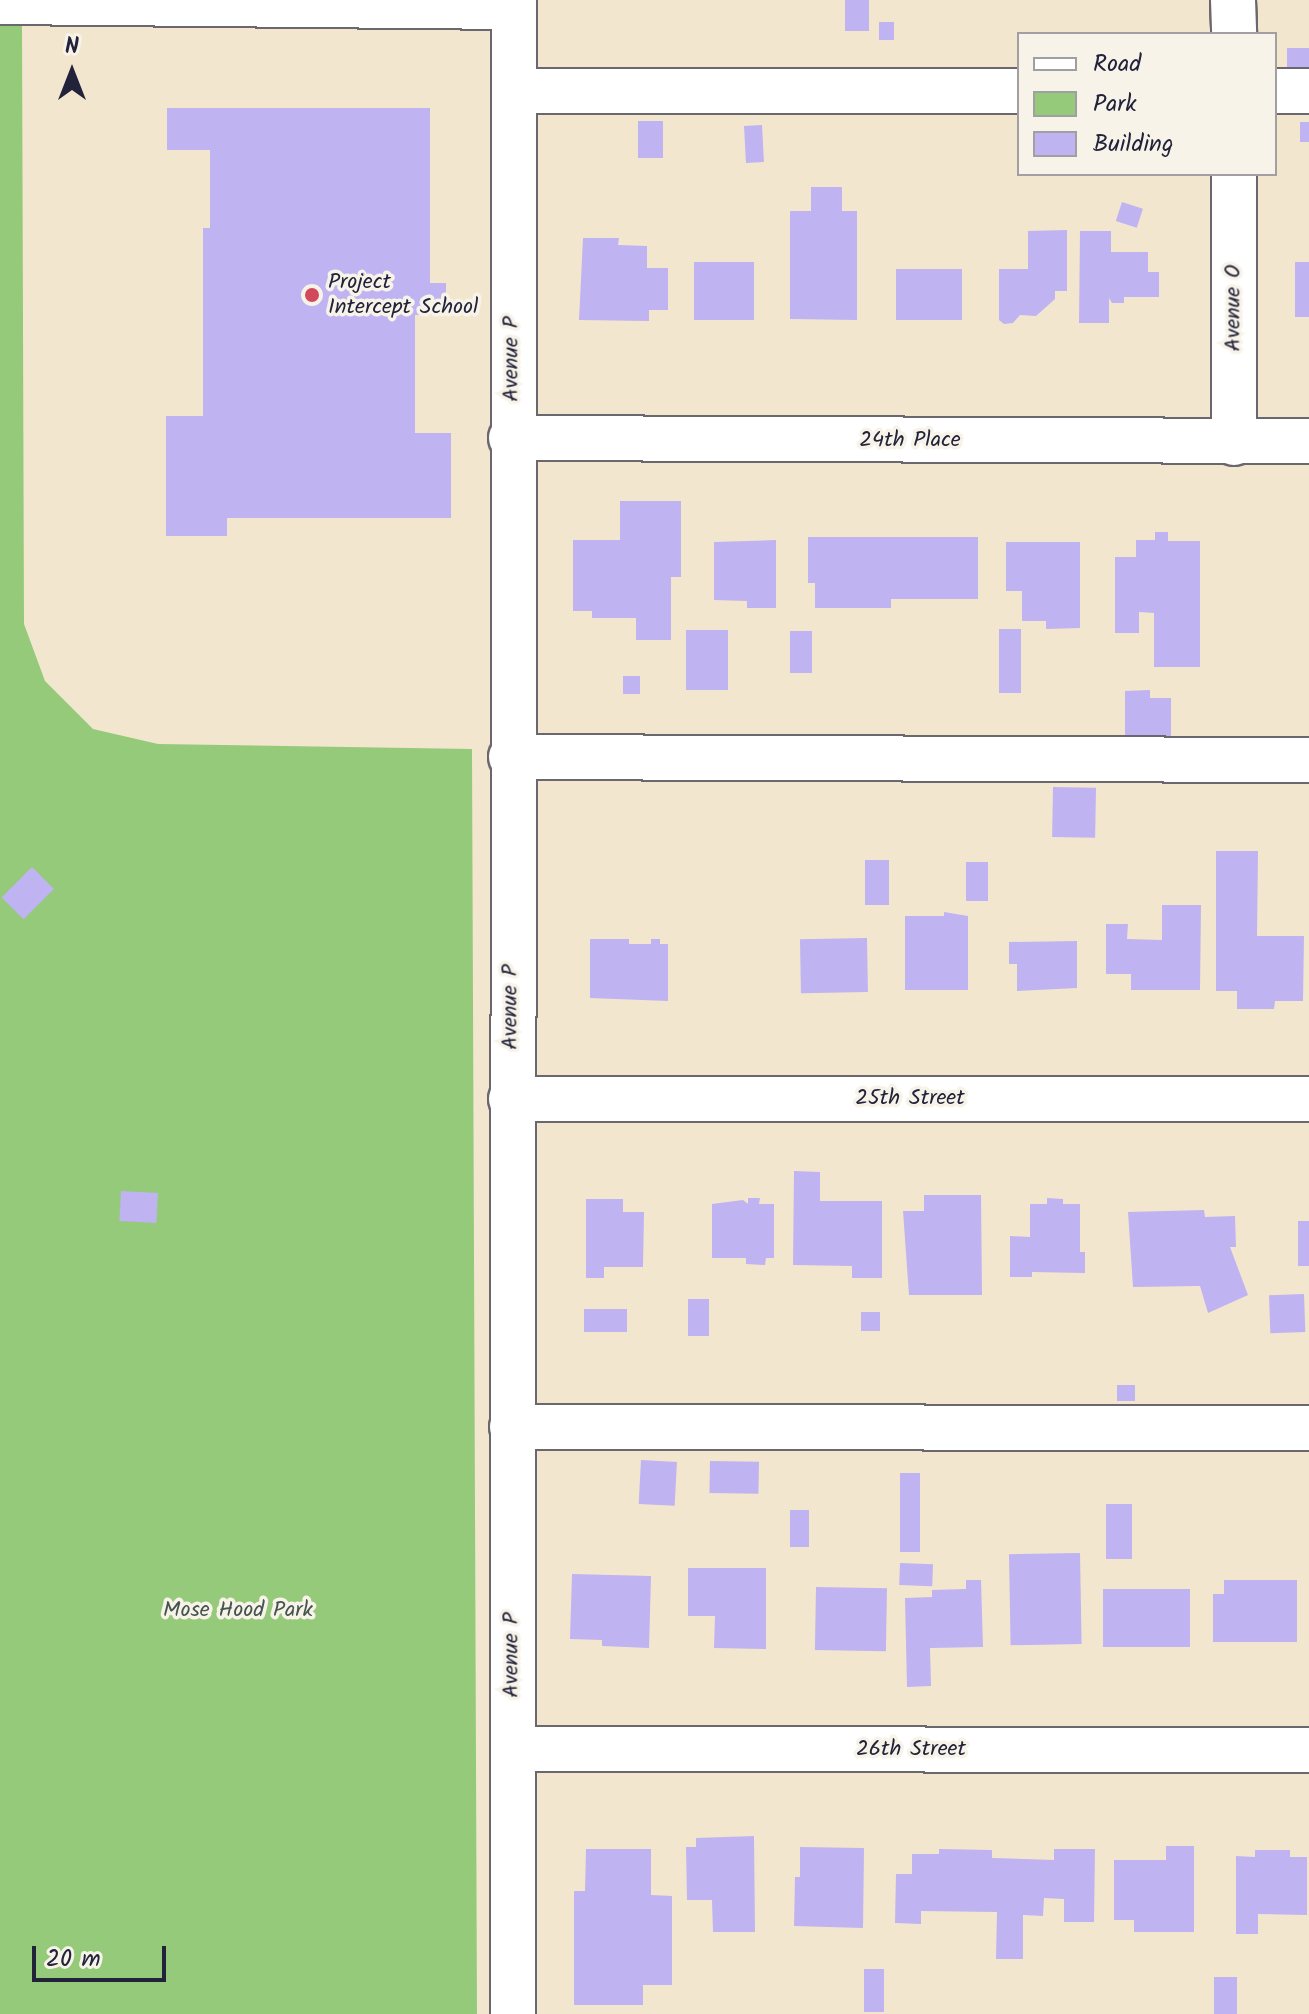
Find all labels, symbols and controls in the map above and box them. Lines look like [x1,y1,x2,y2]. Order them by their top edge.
text: N [65,30,79,65]
north arrow [32,32,112,112]
legend [1017,32,1277,176]
text: Road [1093,45,1141,84]
text: Park [1093,85,1137,124]
text: Building [1093,125,1173,164]
street label: Avenue O [1221,264,1247,352]
place label: Project Intercept School [328,269,478,320]
marker: Project Intercept School [303,286,321,304]
street label: Avenue P [499,316,525,402]
street label: 24th Place [859,428,961,454]
street label: Avenue P [498,964,524,1050]
street label: 25th Street [855,1086,965,1112]
park label: Mose Hood Park [163,1598,313,1624]
street label: Avenue P [499,1612,525,1698]
street label: 26th Street [856,1737,966,1763]
scale bar [36,1930,170,1980]
text: 20 m [46,1940,101,1979]

